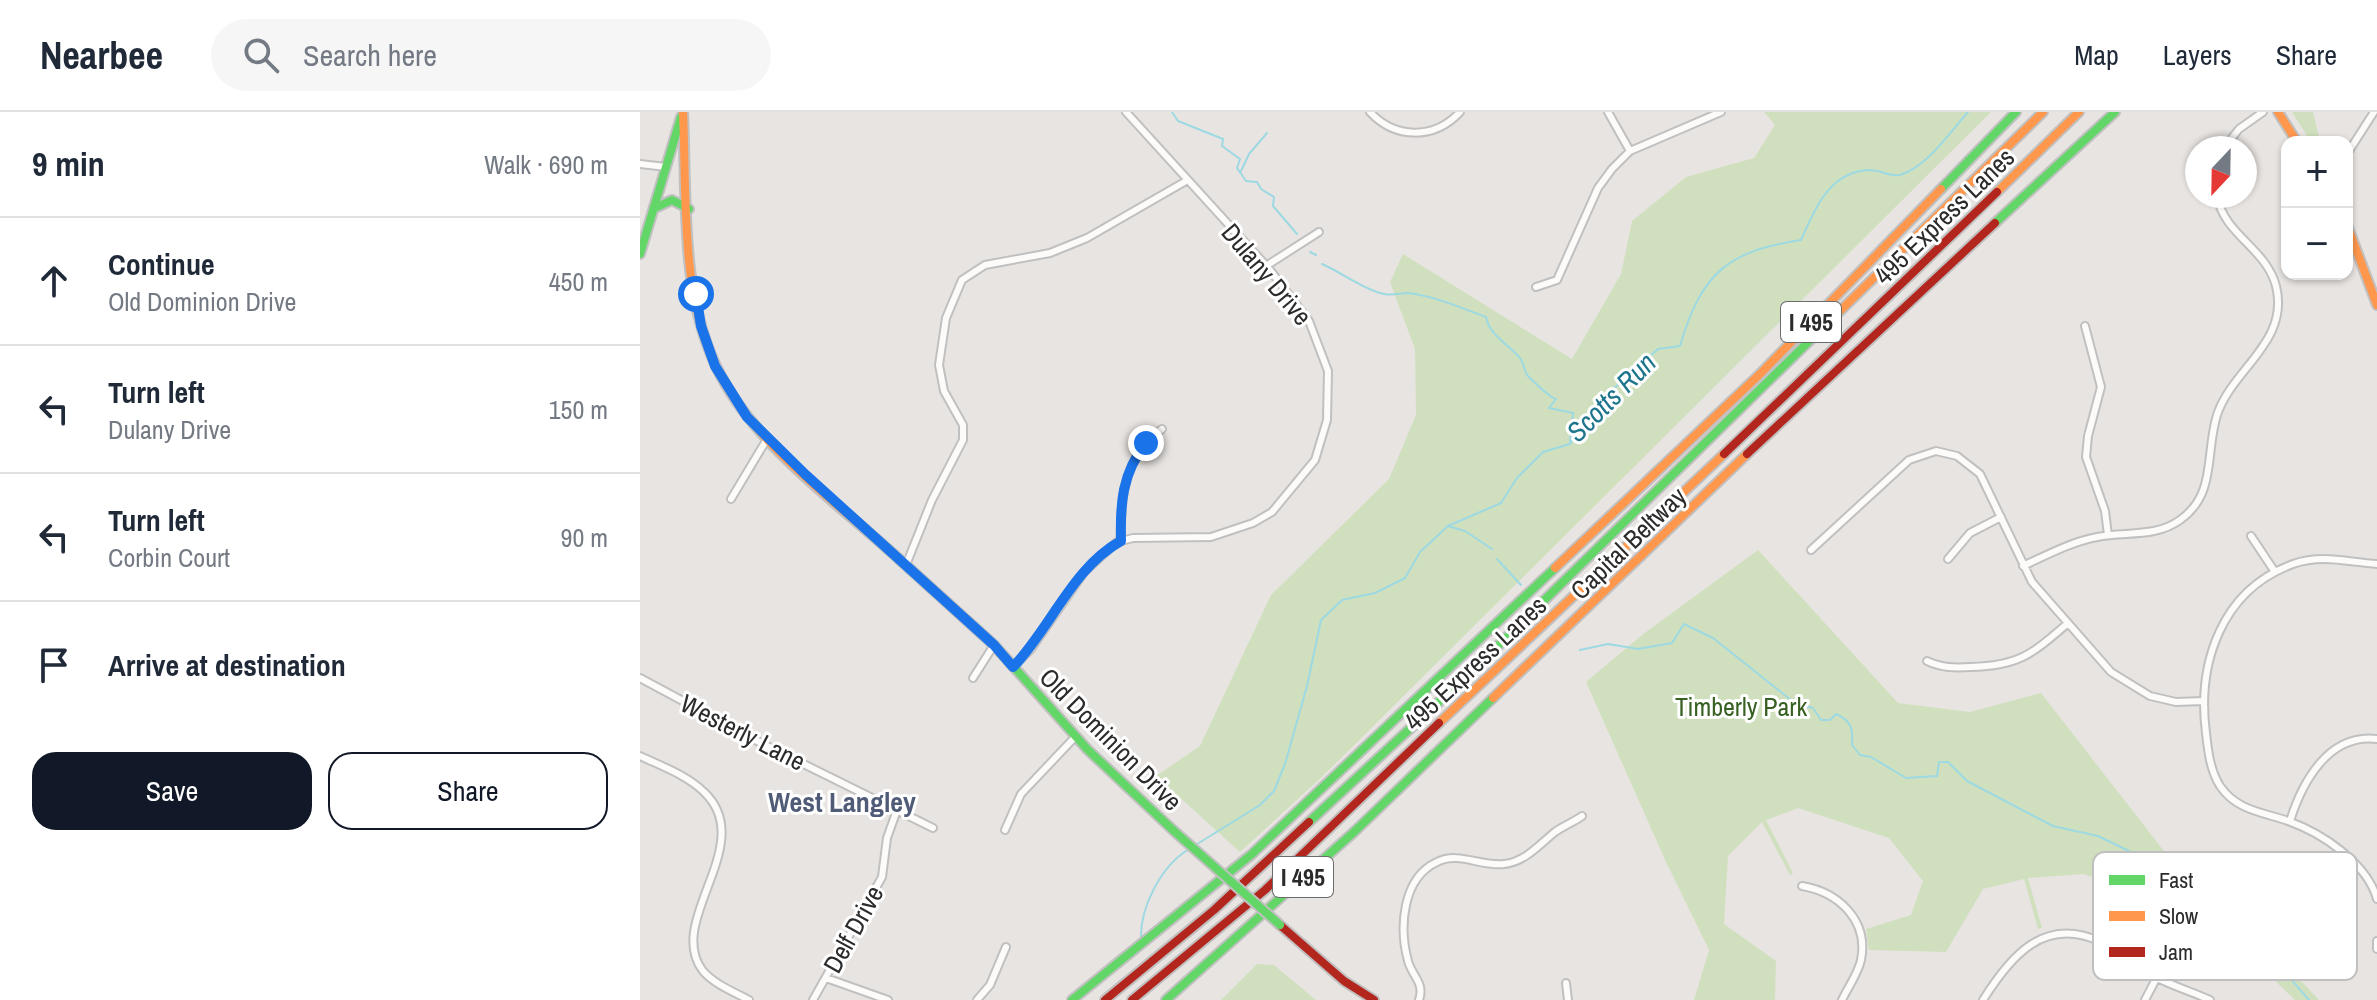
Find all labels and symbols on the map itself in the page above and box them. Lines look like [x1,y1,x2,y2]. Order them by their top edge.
north arrow [2185,136,2257,208]
street label: 495 Express Lanes [1866,140,2022,292]
street label: Dulany Drive [1214,216,1320,332]
route start [678,276,714,312]
road number: I 495 [1781,302,1841,342]
water label: Scotts Run [1558,344,1664,450]
route end [1128,425,1164,461]
street label: Capital Beltway [1563,479,1694,607]
street label: 495 Express Lanes [1396,588,1554,738]
street label: Old Dominion Drive [1032,660,1190,818]
street label: Westerly Lane [675,686,811,778]
park label: Timberly Park [1675,689,1807,724]
district label: West Langley [768,783,916,821]
legend [2093,852,2357,980]
road number: I 495 [1273,857,1333,897]
text: Fast [2159,865,2193,895]
street label: Delf Drive [815,879,891,979]
text: Slow [2159,901,2198,931]
text: Jam [2159,937,2193,967]

